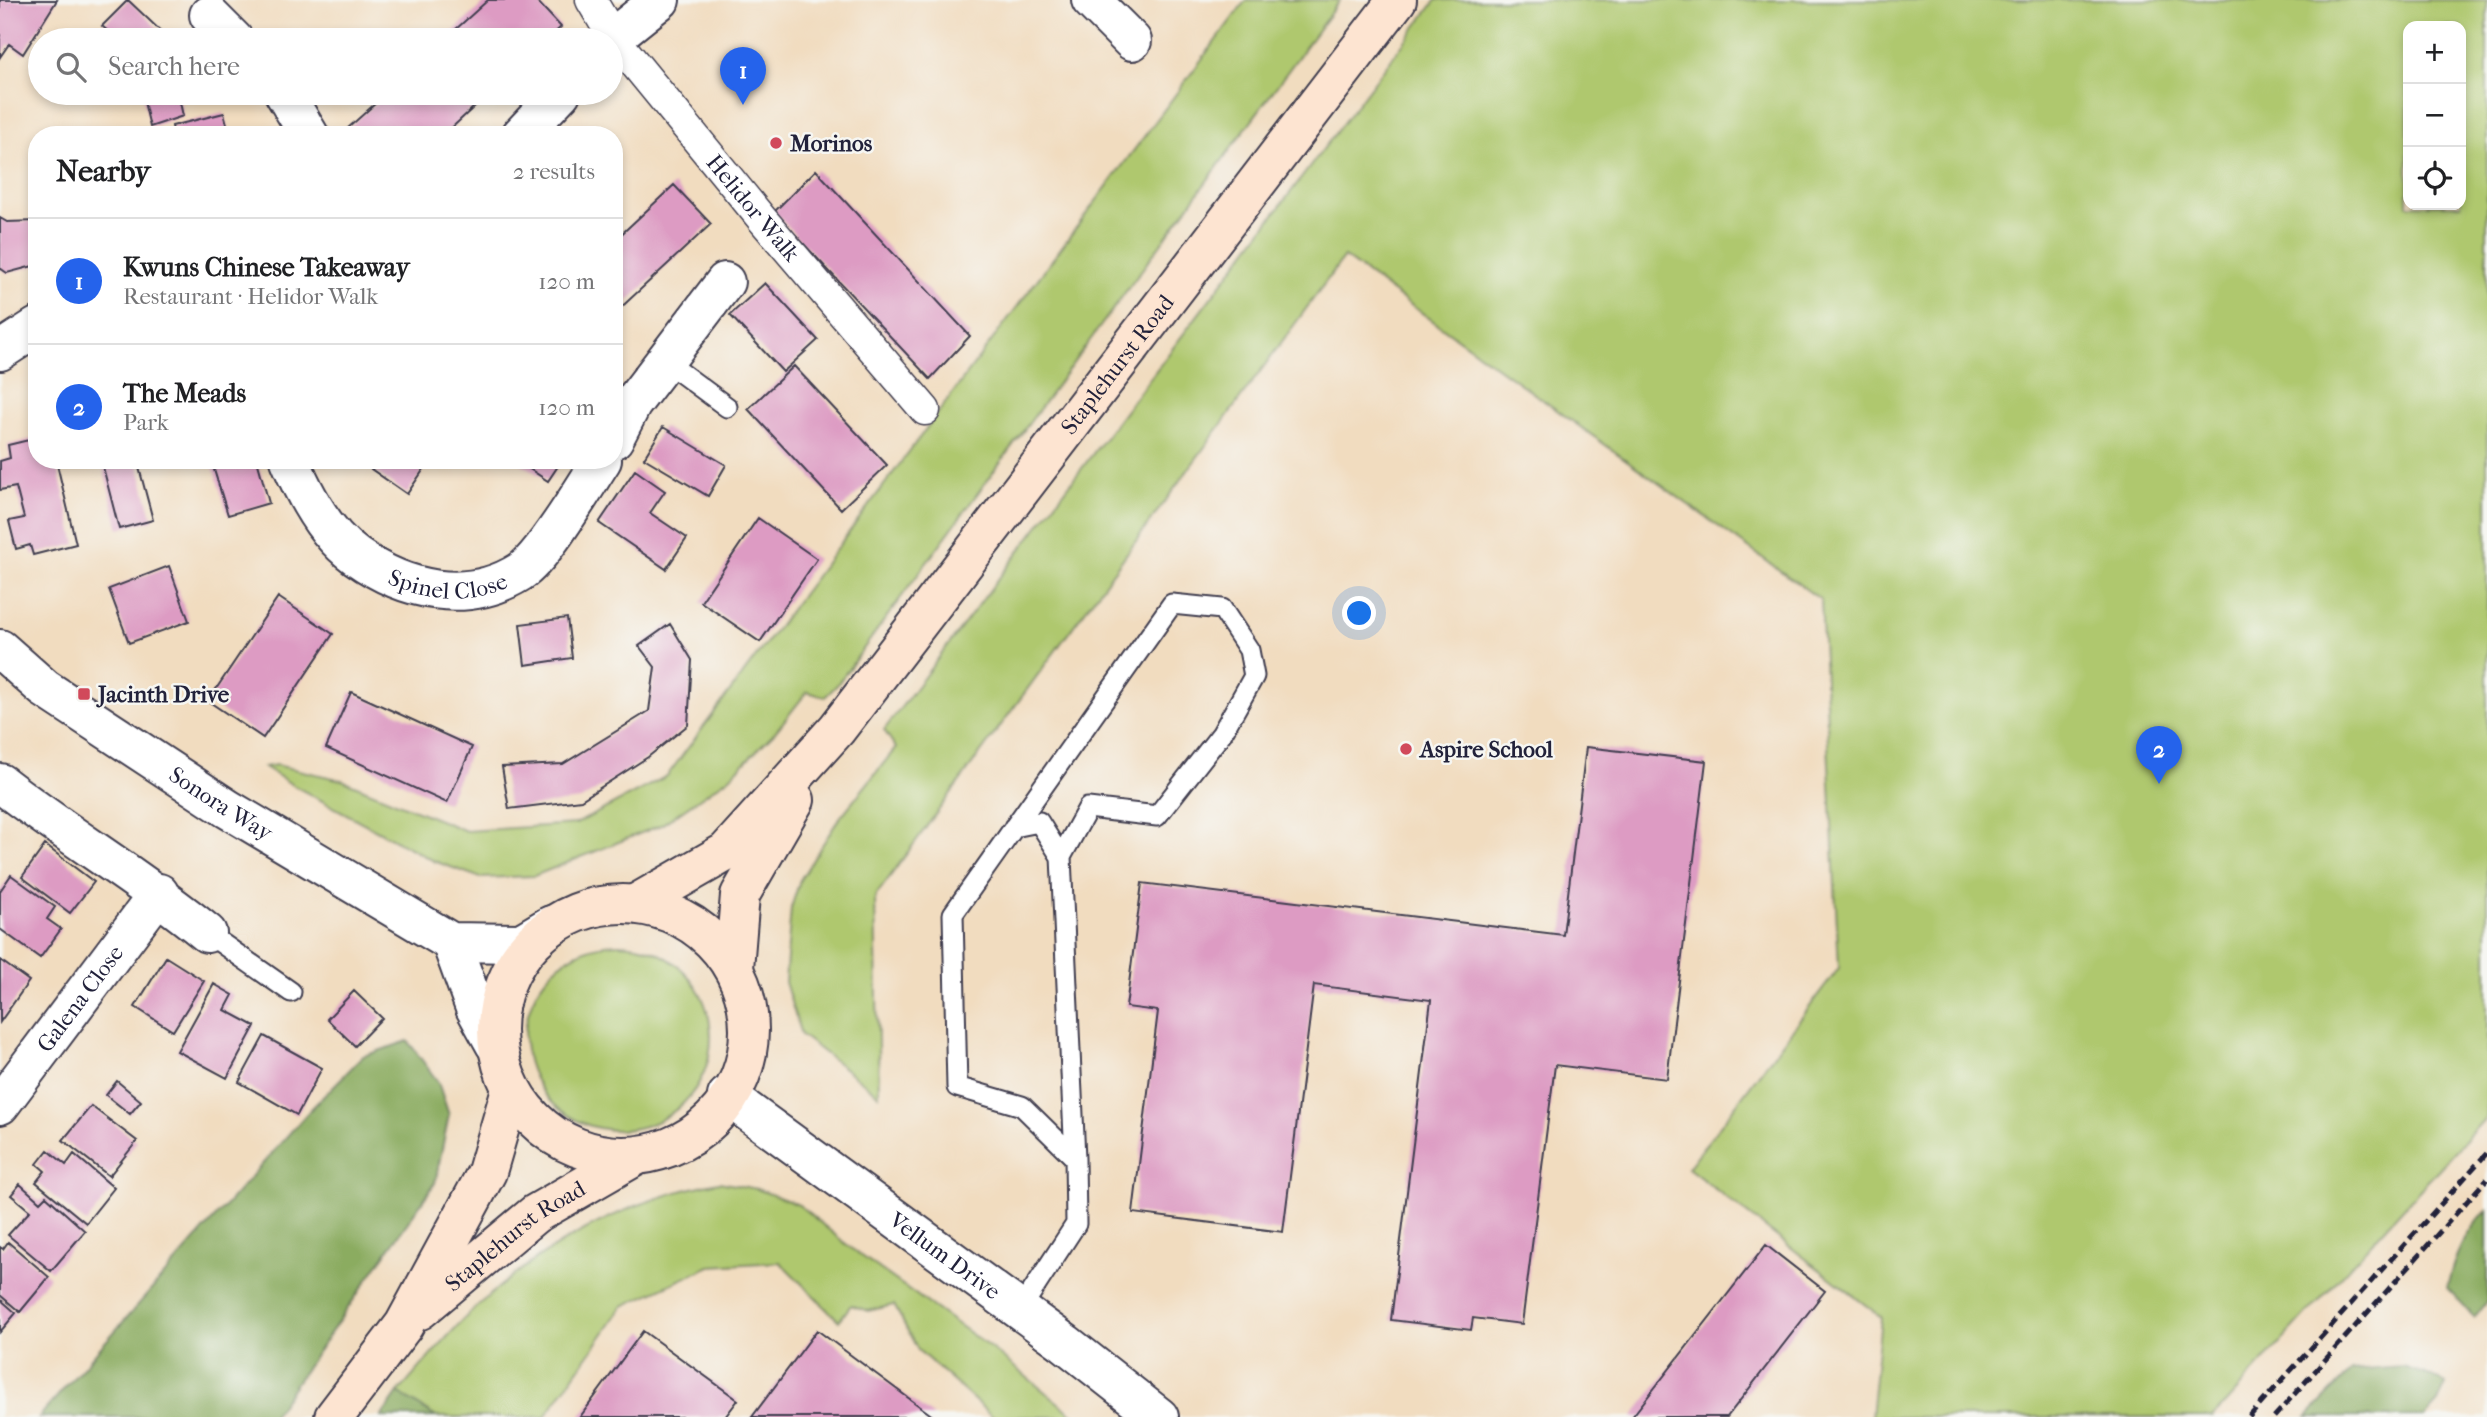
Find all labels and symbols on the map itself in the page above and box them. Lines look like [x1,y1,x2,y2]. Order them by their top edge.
pin: 1 [720,47,766,105]
place label: Morinos [790,130,873,157]
marker: Morinos [768,135,784,151]
street label: Helidor Walk [701,149,806,268]
street label: Staplehurst Road [1055,289,1179,440]
street label: Spinel Close [384,563,511,604]
your location [1342,596,1376,630]
place label: Jacinth Drive [96,681,230,708]
marker: Jacinth Drive [76,686,92,702]
pin: 2 [2136,726,2182,784]
place label: Aspire School [1418,736,1553,763]
marker: Aspire School [1398,741,1414,757]
street label: Sonora Way [164,761,278,846]
street label: Galena Close [31,940,129,1057]
street label: Staplehurst Road [439,1174,590,1297]
street label: Vellum Drive [883,1205,1006,1305]

